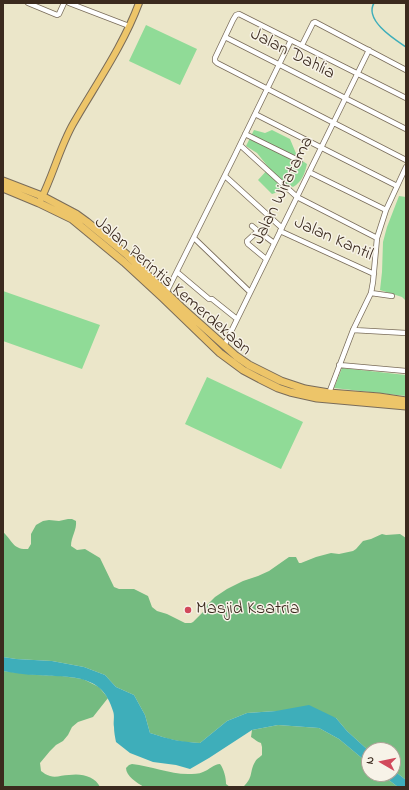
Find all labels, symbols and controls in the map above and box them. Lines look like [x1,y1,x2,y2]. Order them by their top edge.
street label: Jalan Dahlia [246,24,338,86]
street label: Jalan Wiratama [249,133,319,249]
street label: Jalan Perintis Kemerdekaan [89,213,255,361]
street label: Jalan Kantil [290,213,376,267]
place label: Masjid Ksatria [196,599,299,621]
marker: Masjid Ksatria [183,605,193,615]
north arrow [361,742,401,782]
text: N [362,755,379,765]

